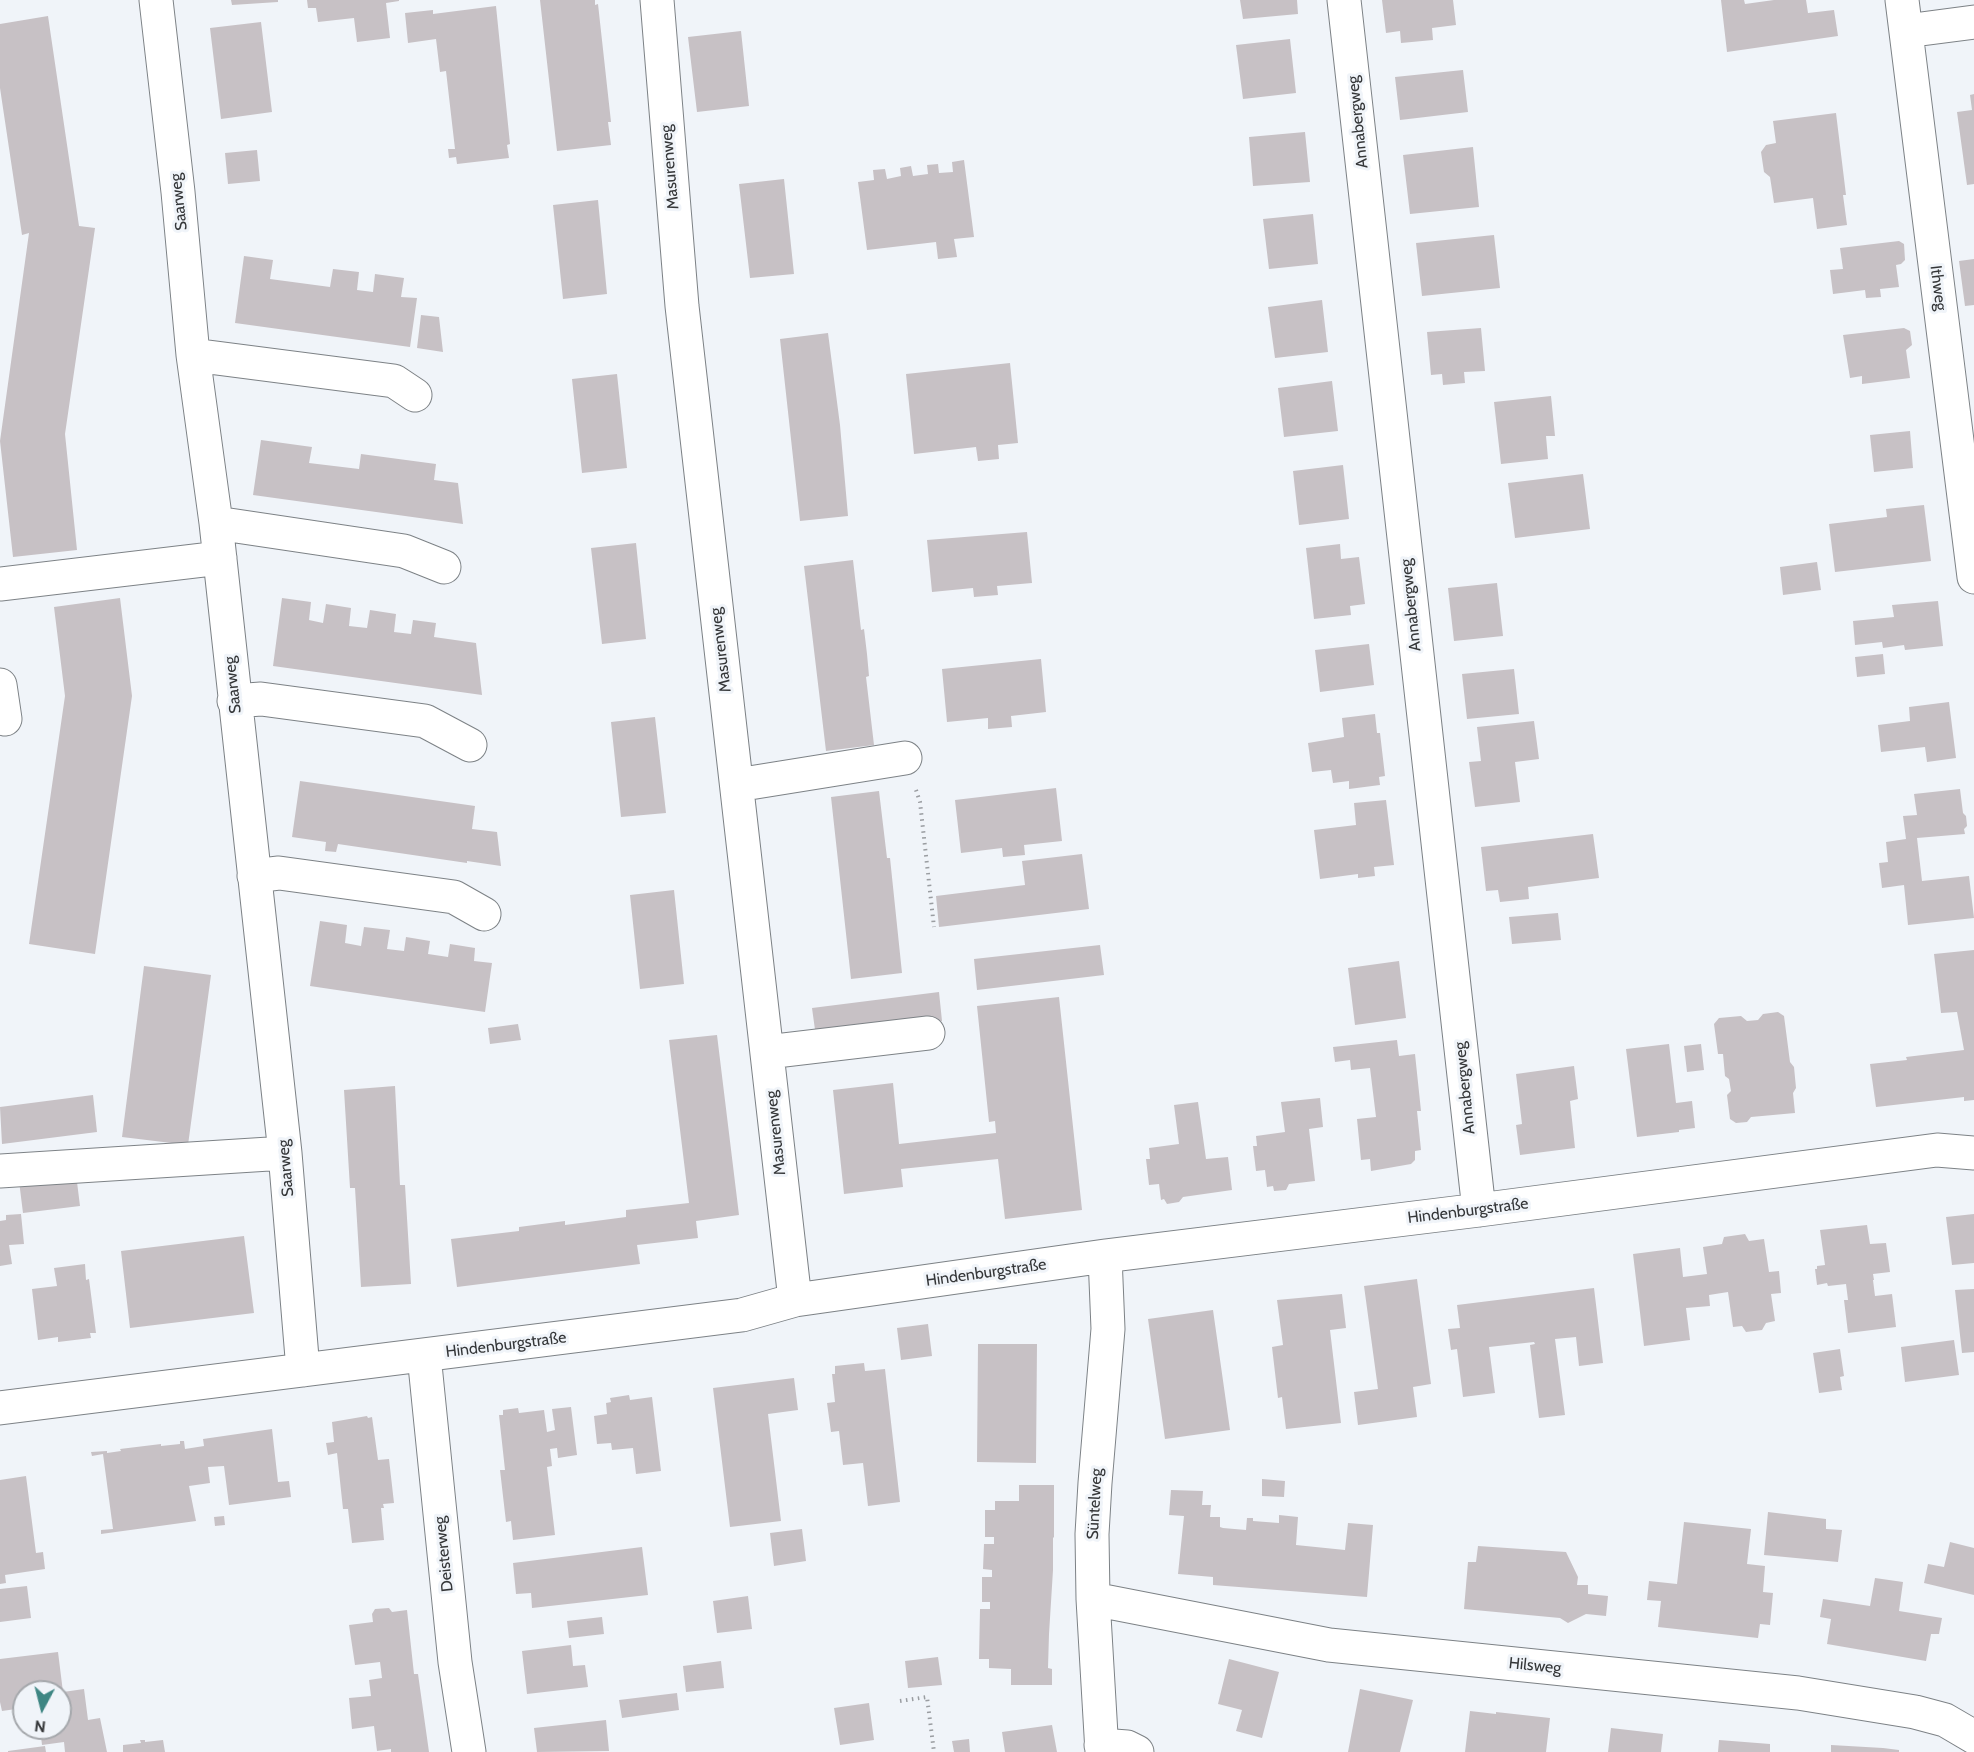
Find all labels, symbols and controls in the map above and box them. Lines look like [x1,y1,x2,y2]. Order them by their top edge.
street label: Annabergweg [1344,75,1372,169]
street label: Masurenweg [657,124,683,210]
street label: Saarweg [166,172,192,232]
street label: Ithweg [1926,264,1950,312]
street label: Annabergweg [1397,558,1425,652]
street label: Masurenweg [706,607,736,693]
street label: Saarweg [220,655,246,715]
street label: Annabergweg [1451,1041,1479,1135]
street label: Masurenweg [762,1090,790,1176]
street label: Saarweg [274,1139,298,1197]
street label: Hindenburgstraße [1406,1194,1530,1228]
street label: Hindenburgstraße [924,1255,1048,1291]
street label: Hindenburgstraße [444,1328,568,1362]
street label: Süntelweg [1084,1468,1106,1540]
street label: Deisterweg [430,1515,458,1593]
street label: Hilsweg [1508,1654,1562,1678]
north arrow [12,1680,72,1740]
text: N [33,1716,47,1736]

